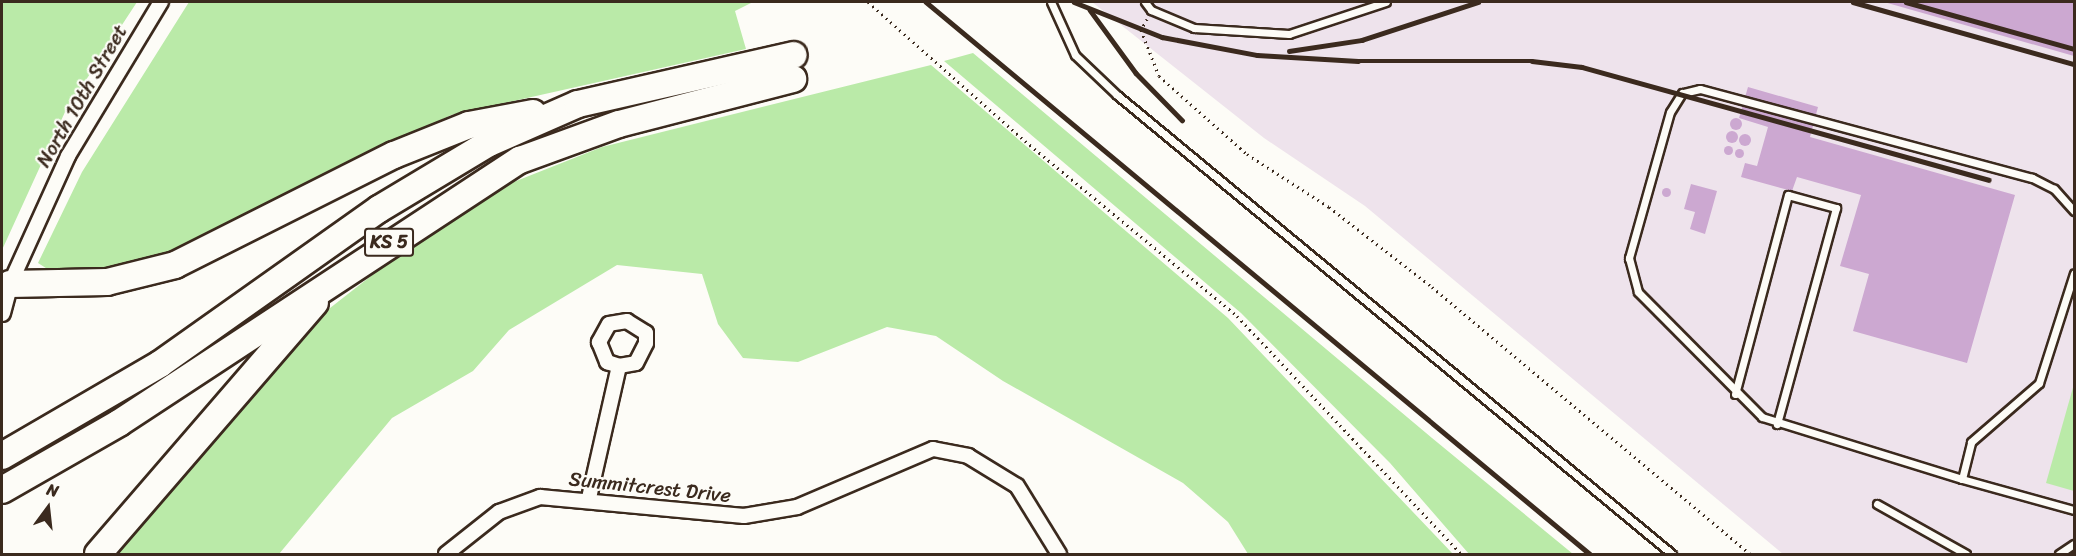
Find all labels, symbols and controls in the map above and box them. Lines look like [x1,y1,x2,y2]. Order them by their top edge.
street label: North 10th Street [32,21,132,171]
road number: KS 5 [364,227,414,257]
street label: Summitcrest Drive [568,467,732,507]
text: N [44,475,62,506]
north arrow [18,478,78,538]

